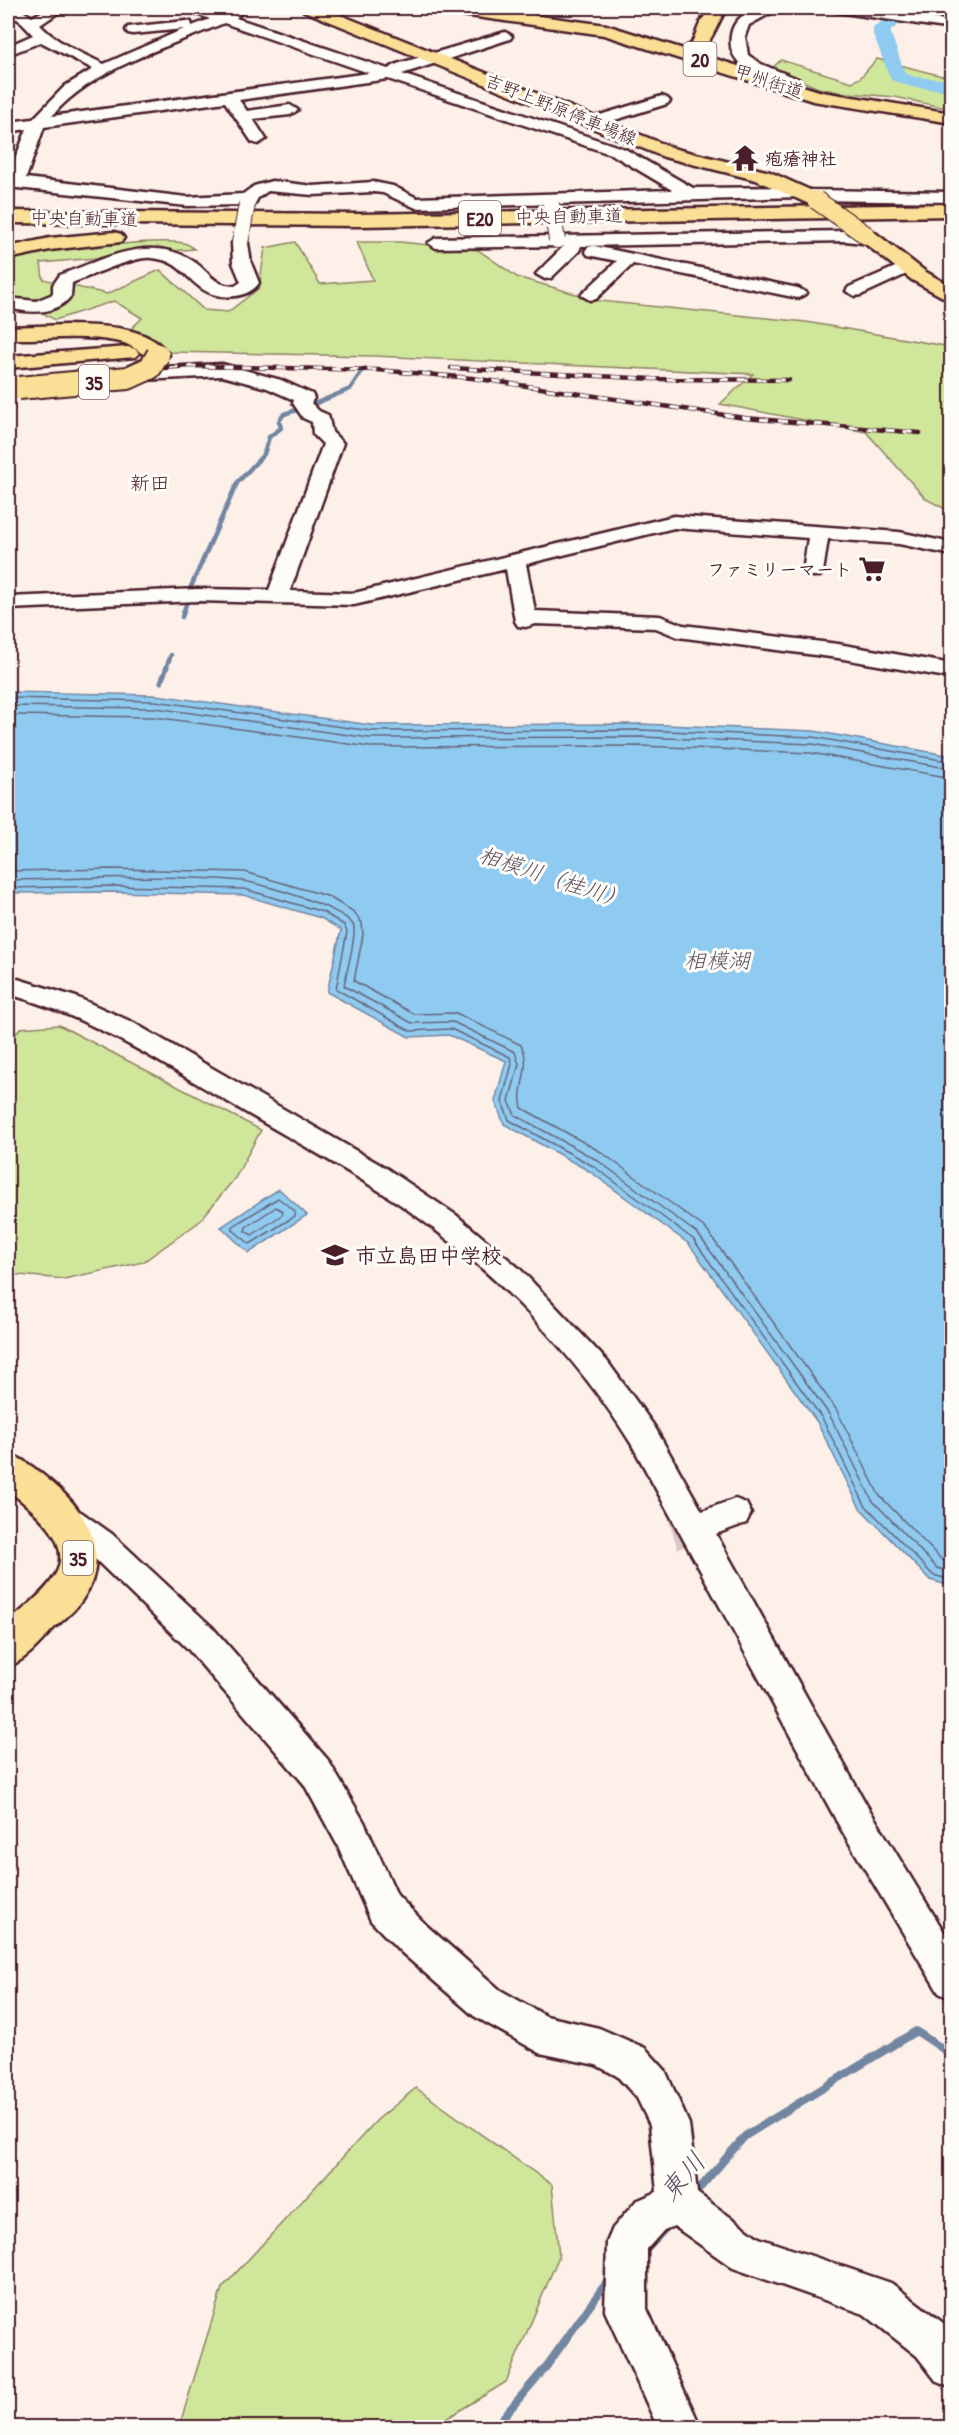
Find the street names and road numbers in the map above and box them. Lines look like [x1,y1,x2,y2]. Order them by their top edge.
road number: 20 [684,42,716,76]
street label: 甲州街道 [731,58,807,104]
street label: 吉野上野原停車場線 [481,67,641,151]
road number: E20 [459,201,501,235]
street label: 中央自動車道 [515,203,623,229]
street label: 中央自動車道 [30,205,138,231]
road number: 35 [79,365,109,399]
road number: 35 [63,1541,93,1575]

